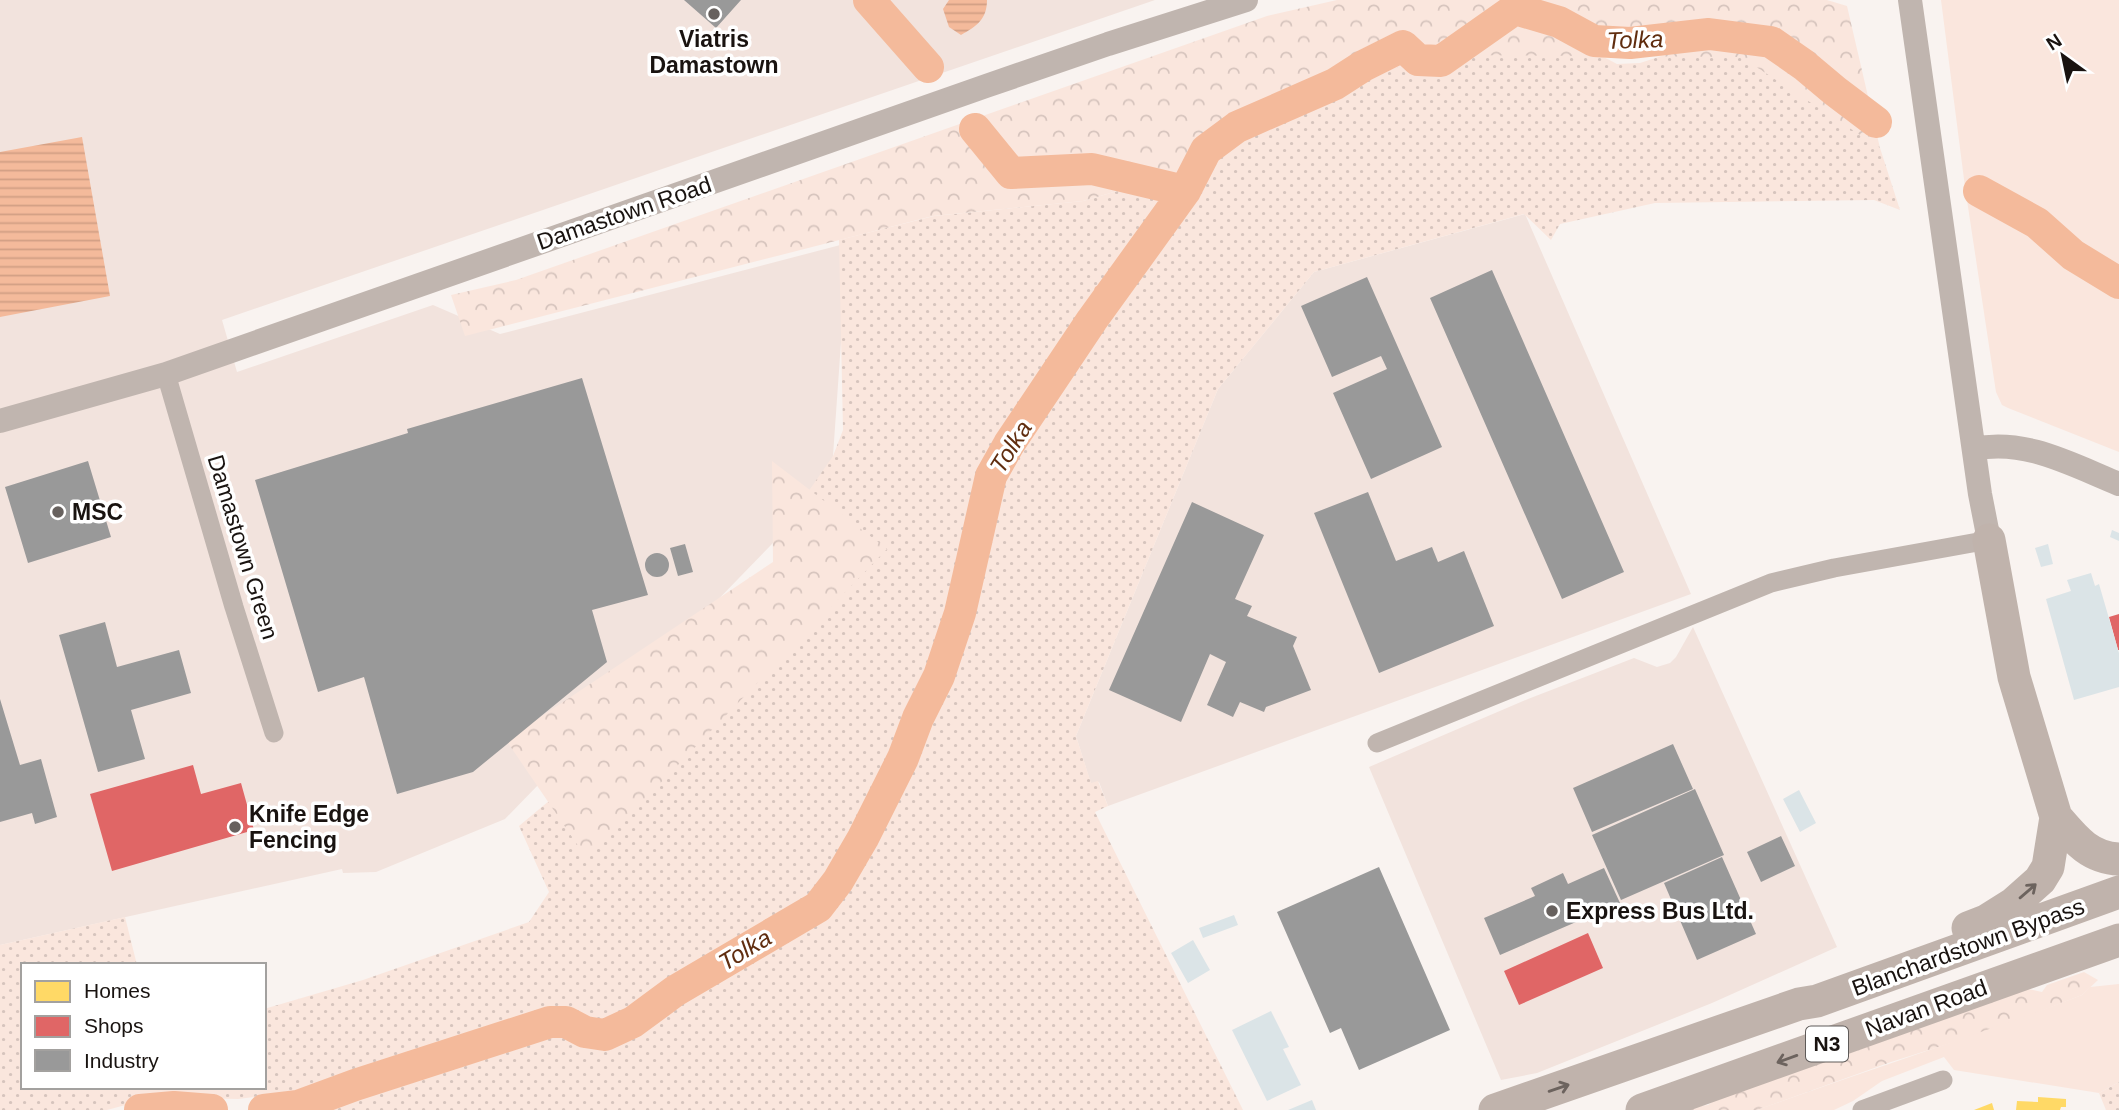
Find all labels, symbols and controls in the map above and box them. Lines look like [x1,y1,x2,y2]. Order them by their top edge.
marker: Viatris Damastown [706,6,722,22]
north arrow [2028,21,2098,91]
water label: Tolka [1606,25,1664,54]
place label: Viatris Damastown [649,26,779,78]
text: N [2043,30,2065,55]
street label: Damastown Road [533,171,715,255]
water label: Tolka [984,416,1037,478]
street label: Damastown Green [203,452,283,642]
place label: MSC [72,499,123,525]
marker: MSC [50,504,66,520]
place label: Knife Edge Fencing [249,801,369,853]
marker: Knife Edge Fencing [227,819,243,835]
one-way arrow [2018,883,2036,899]
street label: Blanchardstown Bypass [1848,893,2088,1001]
place label: Express Bus Ltd. [1566,898,1754,924]
marker: Express Bus Ltd. [1544,903,1560,919]
water label: Tolka [714,923,776,976]
legend [21,963,266,1089]
street label: Navan Road [1861,974,1991,1042]
text: Homes [84,979,151,1002]
text: Shops [84,1014,144,1037]
road number: N3 [1806,1026,1848,1062]
text: Industry [84,1049,159,1072]
one-way arrow [1776,1054,1798,1066]
one-way arrow [1548,1081,1570,1093]

